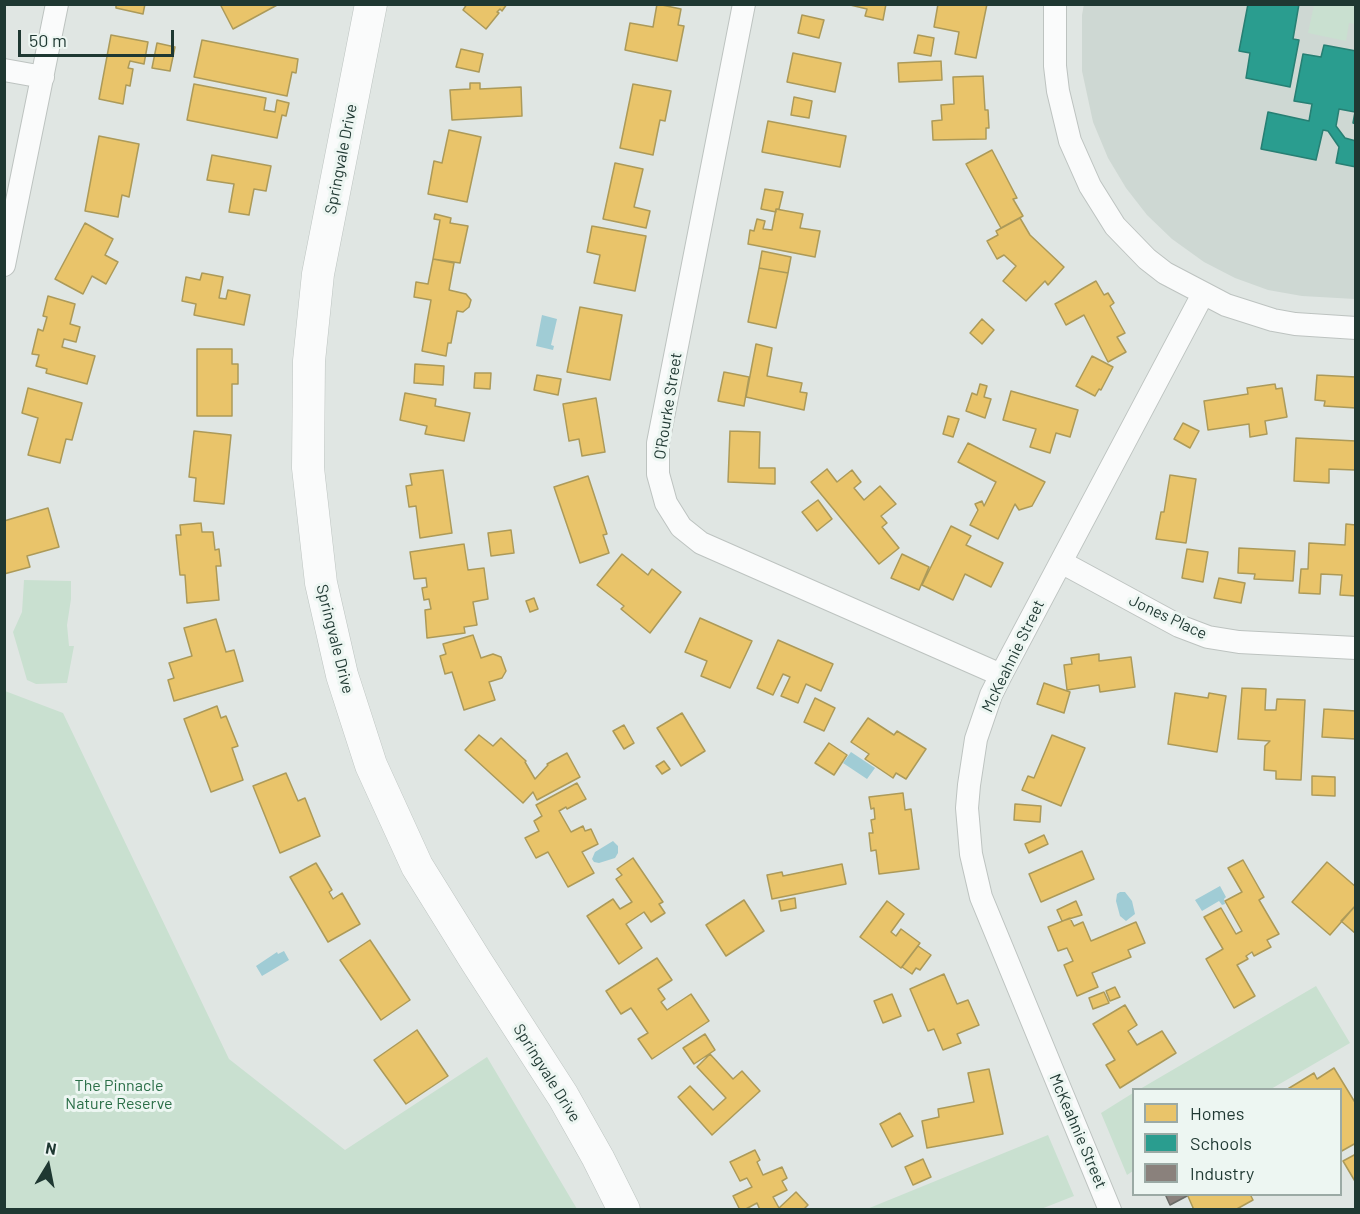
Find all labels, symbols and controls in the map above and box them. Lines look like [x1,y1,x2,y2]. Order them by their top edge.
scale bar [21,18,177,56]
text: 50 m [29,29,67,51]
street label: Springvale Drive [321,102,361,216]
street label: O'Rourke Street [650,351,686,461]
street label: Springvale Drive [312,582,358,696]
street label: Jones Place [1126,591,1210,643]
street label: McKeahnie Street [977,597,1049,715]
street label: Springvale Drive [509,1020,585,1126]
street label: McKeahnie Street [1045,1071,1111,1191]
park label: The Pinnacle Nature Reserve [65,1076,173,1114]
legend [1132,1088,1342,1196]
text: Homes [1190,1102,1244,1124]
text: Schools [1190,1132,1252,1154]
north arrow [18,1136,78,1196]
text: N [44,1138,58,1158]
text: Industry [1190,1162,1254,1184]

